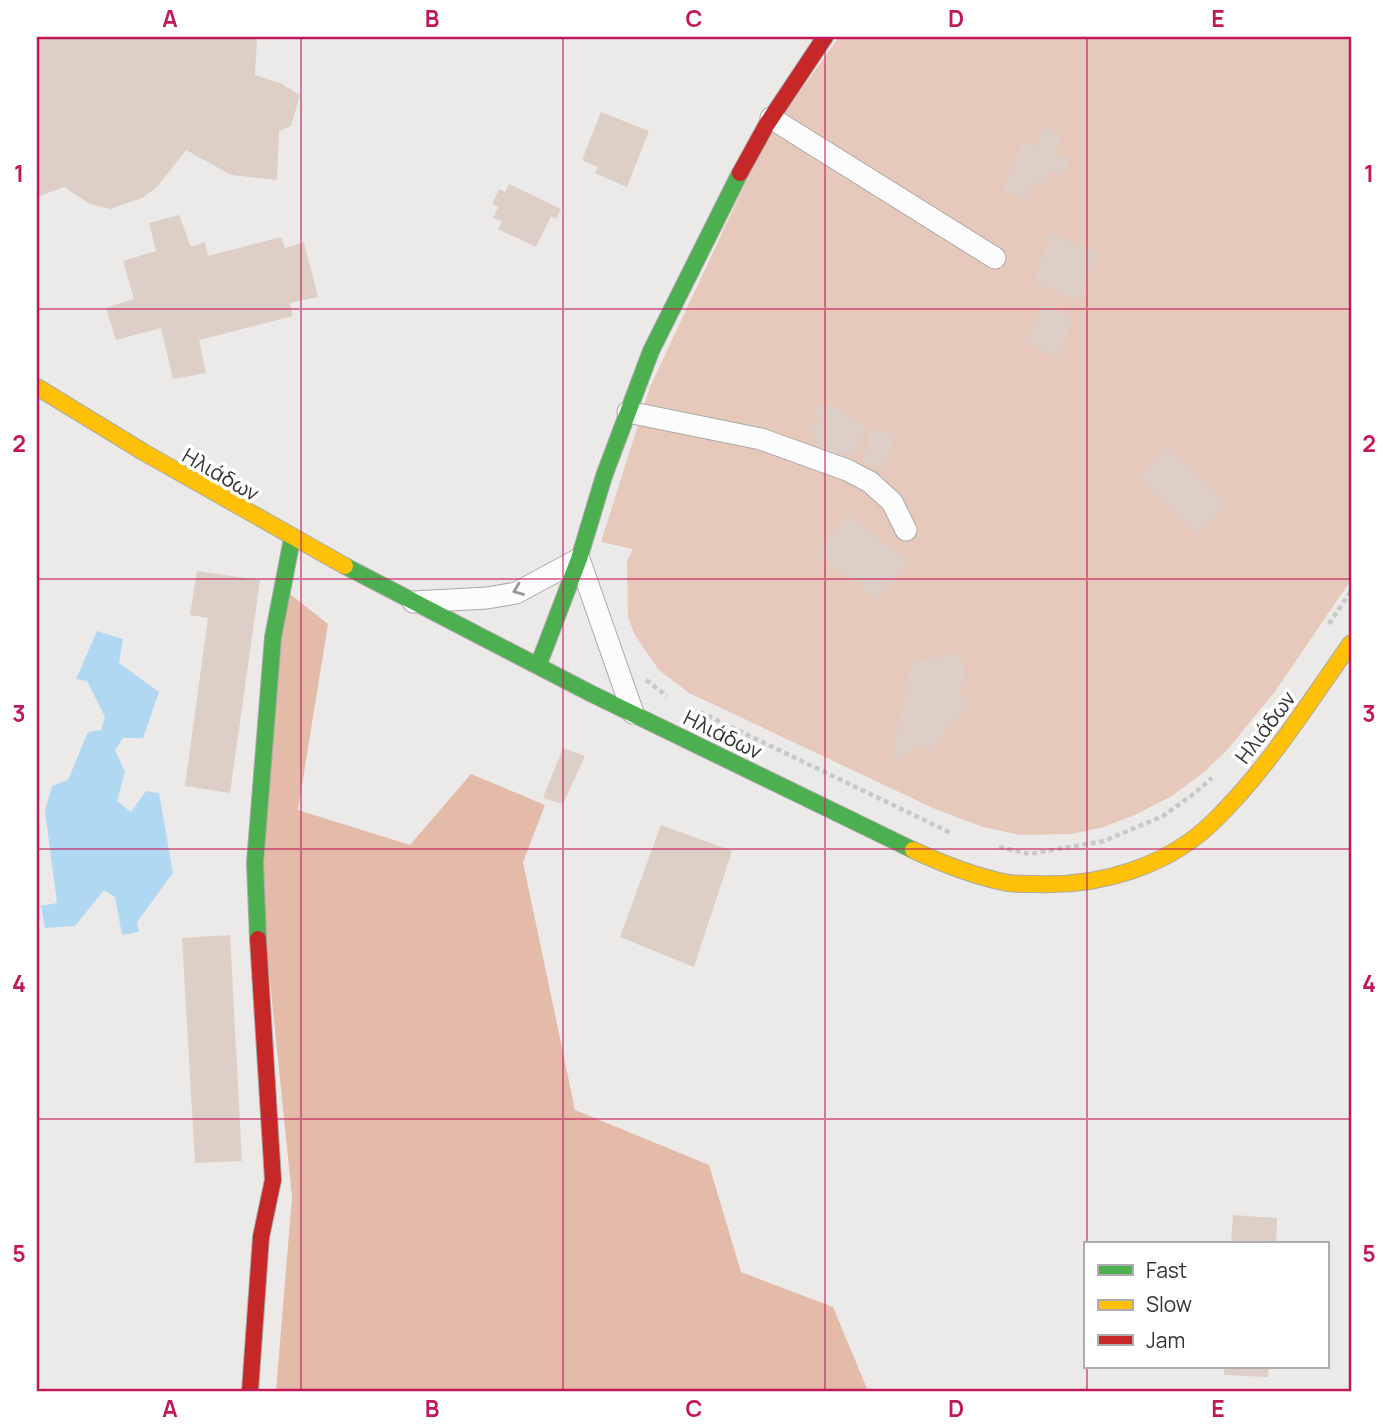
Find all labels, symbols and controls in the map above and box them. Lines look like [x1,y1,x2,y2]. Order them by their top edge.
text: A [162,2,178,34]
text: B [425,2,439,34]
text: C [686,2,703,34]
text: D [948,2,964,34]
text: E [1211,2,1225,34]
text: 1 [14,157,24,189]
text: 1 [1364,157,1374,189]
text: 2 [12,427,26,459]
text: 2 [1362,427,1376,459]
street label: Ηλιάδων [178,441,265,507]
one-way arrow [513,581,525,595]
street label: Ηλιάδων [1229,685,1302,769]
text: 3 [12,697,26,729]
text: 3 [1362,697,1376,729]
street label: Ηλιάδων [679,703,767,765]
text: 4 [12,967,26,999]
text: 4 [1362,967,1376,999]
text: 5 [12,1237,26,1269]
text: 5 [1362,1237,1376,1269]
legend [1084,1242,1328,1368]
text: Fast [1146,1256,1187,1284]
text: Slow [1146,1290,1192,1318]
text: Jam [1146,1326,1185,1354]
text: A [162,1392,178,1424]
text: B [425,1392,439,1424]
text: C [686,1392,703,1424]
text: D [948,1392,964,1424]
text: E [1211,1392,1225,1424]

